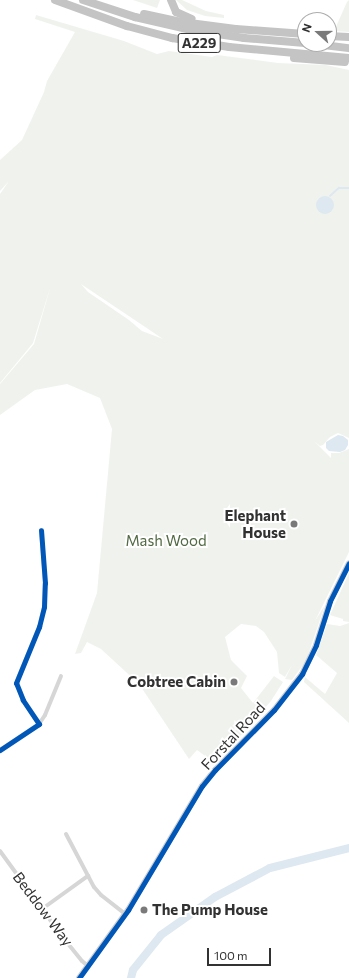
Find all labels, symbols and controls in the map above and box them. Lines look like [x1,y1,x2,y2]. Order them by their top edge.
north arrow [297,12,337,52]
text: N [299,22,314,34]
road number: A229 [177,31,221,55]
place label: Elephant House [225,506,286,541]
marker: Elephant House [289,519,299,529]
park label: Mash Wood [125,532,207,550]
place label: Cobtree Cabin [127,673,226,691]
marker: Cobtree Cabin [229,677,239,687]
street label: Forstal Road [197,699,269,773]
street label: Beddow Way [9,868,77,950]
place label: The Pump House [152,901,268,919]
marker: The Pump House [139,905,149,915]
scale bar [209,940,273,966]
text: 100 m [214,948,248,962]

